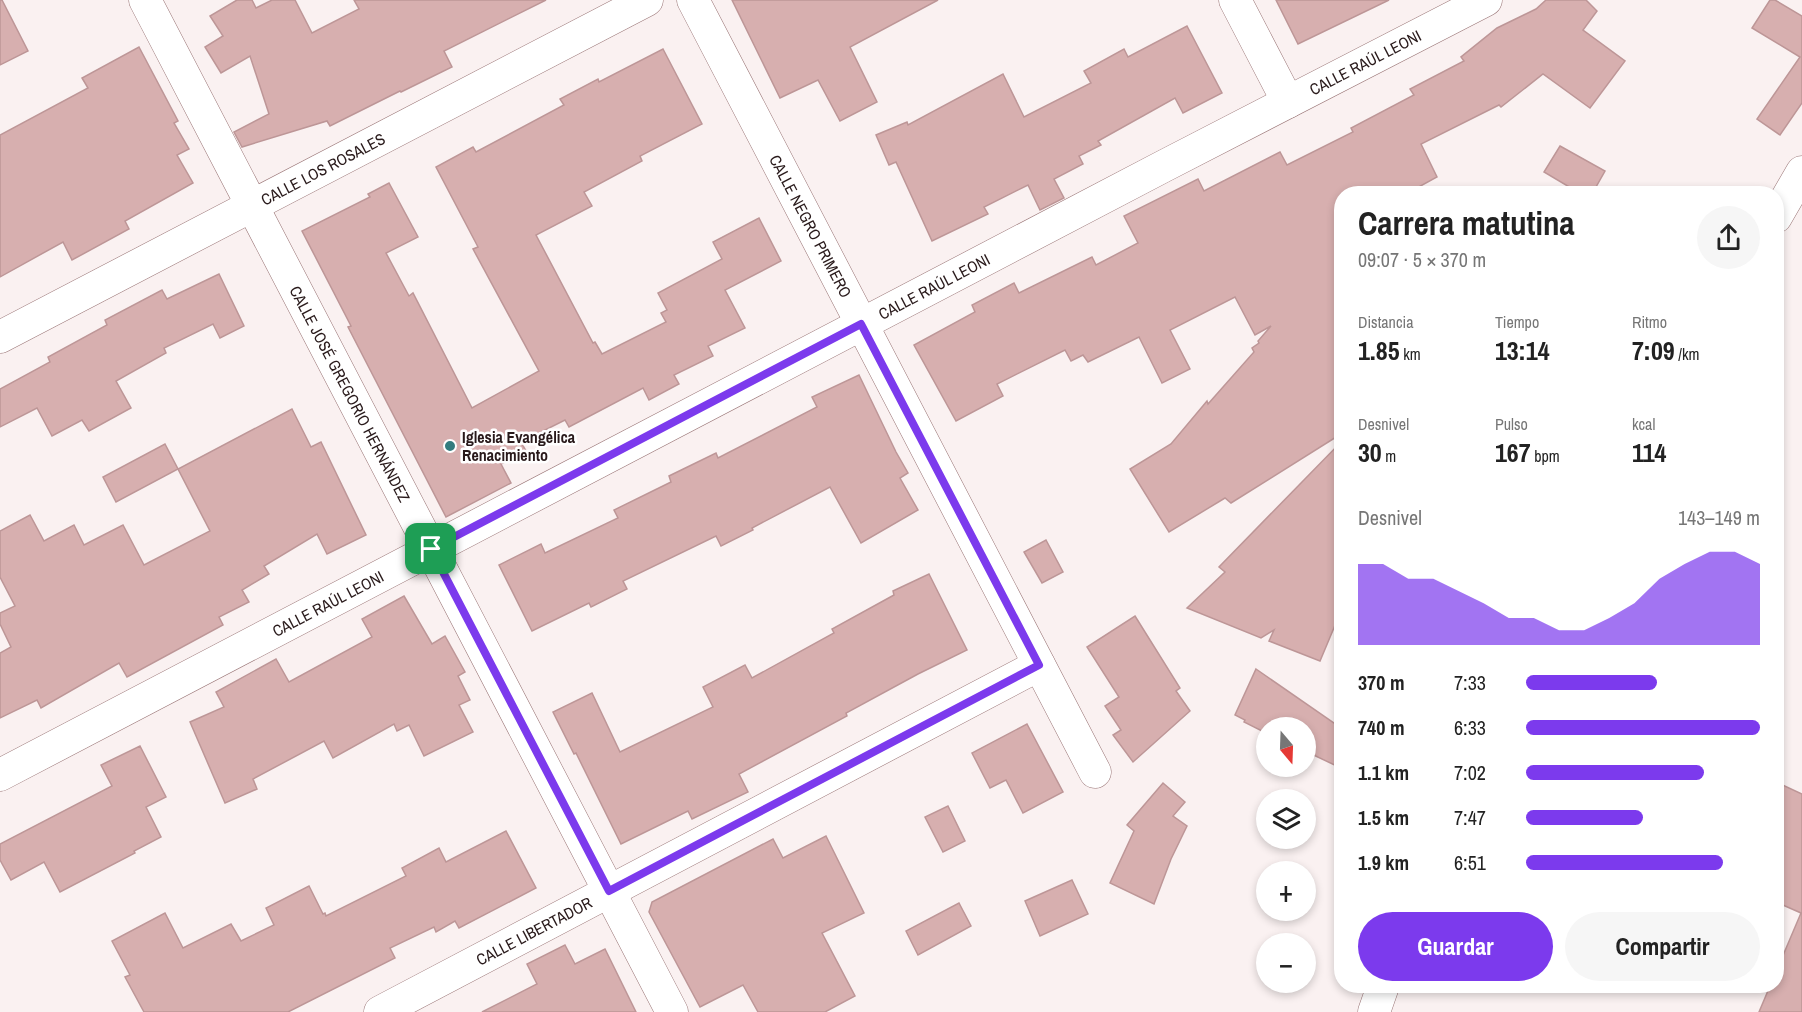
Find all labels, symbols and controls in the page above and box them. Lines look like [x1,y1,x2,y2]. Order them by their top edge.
street label: CALLE RAÚL LEONI [1305,24,1425,100]
street label: CALLE LOS ROSALES [257,127,389,210]
street label: CALLE NEGRO PRIMERO [764,151,857,302]
text: Carrera matutina [1358,201,1575,245]
button: share [1697,206,1760,269]
text: 09:07 · 5 × 370 m [1358,246,1486,273]
street label: CALLE RAÚL LEONI [874,248,993,325]
street label: CALLE JOSÉ GREGORIO HERNÁNDEZ [285,282,415,506]
text: Distancia [1358,311,1413,333]
text: Tiempo [1495,311,1539,333]
text: Ritmo [1632,311,1667,333]
text: 1.85 [1358,333,1400,368]
text: 13:14 [1495,333,1550,368]
text: 7:09 [1632,333,1675,368]
text: km [1400,343,1421,365]
text: /km [1675,343,1699,365]
text: Desnivel [1358,413,1409,435]
text: Pulso [1495,413,1528,435]
text: kcal [1632,413,1655,435]
place label: Iglesia Evangélica Renacimiento [462,426,576,466]
text: 30 [1358,435,1382,470]
text: 167 [1495,435,1531,470]
text: 114 [1632,435,1666,470]
marker: Iglesia Evangélica Renacimiento [443,439,457,453]
text: m [1382,445,1396,467]
text: bpm [1531,445,1560,467]
text: Desnivel [1358,504,1422,531]
text: 143–149 m [1678,504,1760,531]
pin [405,523,456,574]
icon: arrive [414,532,447,565]
street label: CALLE RAÚL LEONI [268,565,387,642]
text: 370 m [1358,669,1405,696]
text: 7:33 [1454,669,1486,696]
text: 740 m [1358,714,1405,741]
text: 6:33 [1454,714,1486,741]
north arrow [1256,717,1316,777]
map controls [1256,717,1316,993]
text: 1.1 km [1358,759,1409,786]
text: 7:02 [1454,759,1486,786]
button: layers [1256,789,1316,849]
text: 1.5 km [1358,804,1409,831]
text: 7:47 [1454,804,1486,831]
text: 1.9 km [1358,849,1409,876]
text: 6:51 [1454,849,1486,876]
button: + [1256,861,1316,921]
street label: CALLE LIBERTADOR [472,891,596,970]
button: Guardar [1358,912,1553,981]
button: Compartir [1565,912,1760,981]
button: − [1256,933,1316,993]

